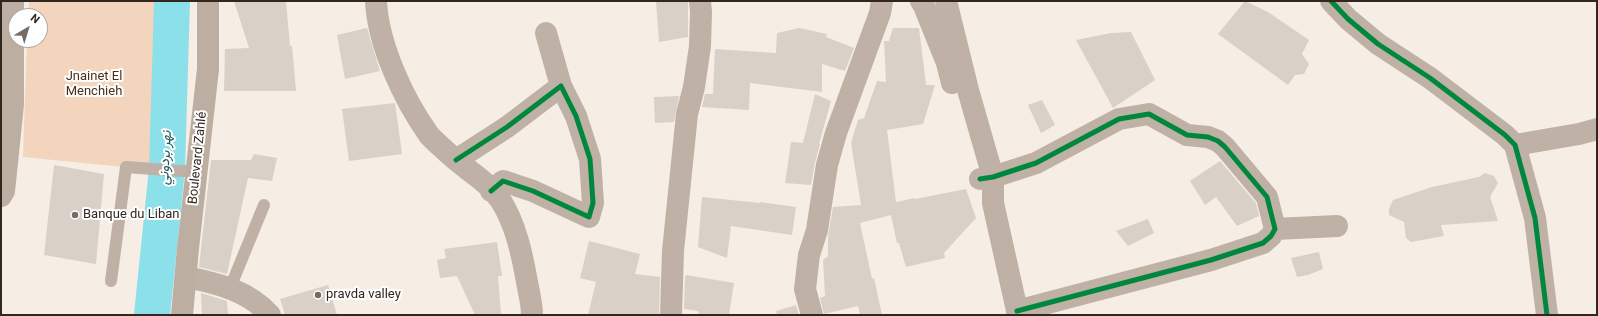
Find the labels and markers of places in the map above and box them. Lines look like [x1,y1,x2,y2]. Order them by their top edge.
place label: Banque du Liban [83,207,179,223]
marker: Banque du Liban [70,210,80,220]
place label: pravda valley [326,287,401,303]
marker: pravda valley [313,290,323,300]

